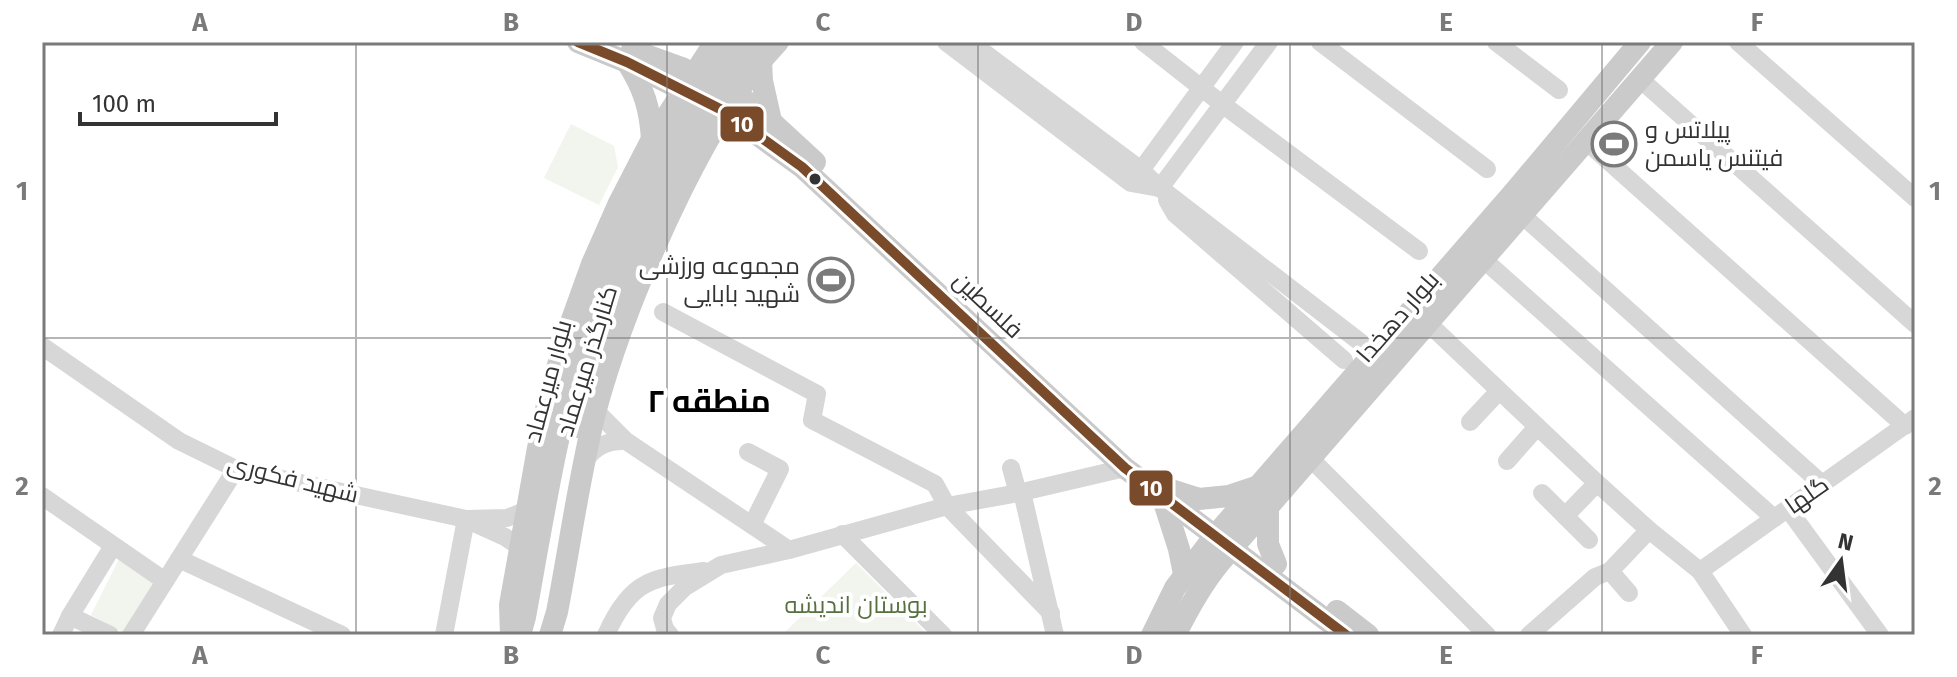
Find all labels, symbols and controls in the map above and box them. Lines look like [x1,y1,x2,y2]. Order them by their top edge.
text: A [191,7,208,38]
text: B [503,7,519,38]
text: C [816,7,831,38]
text: D [1126,7,1143,38]
text: E [1439,7,1453,38]
text: F [1751,7,1764,38]
scale bar [80,76,276,126]
text: 100 m [92,90,156,118]
line badge: 10 [719,105,765,143]
text: 10 [730,111,754,138]
place label: پیلاتس و فیتنس یاسمن [1645,116,1783,172]
sports icon: پیلاتس و فیتنس یاسمن [1590,120,1638,168]
unlabelled marker [807,171,823,187]
text: 1 [16,176,28,207]
text: 1 [1929,176,1941,207]
place label: مجموعه ورزشی شهید بابایی [639,252,800,308]
sports icon: مجموعه ورزشی شهید بابایی [807,256,855,304]
street label: فلسطین [948,266,1028,344]
street label: بلوار دهخدا [1351,266,1445,368]
street label: کنارگذر میرعماد [551,282,623,440]
street label: بلوار میرعماد [518,317,578,445]
district label: منطقه ۲ [647,382,771,420]
street label: شهید فکوری [225,449,361,509]
line badge: 10 [1128,469,1174,507]
street label: گلها [1780,470,1834,520]
text: 2 [15,471,29,502]
text: 2 [1928,471,1942,502]
text: 10 [1139,475,1163,502]
north arrow [1801,521,1881,601]
text: N [1835,527,1856,557]
park label: بوستان اندیشه [784,591,928,619]
text: A [191,640,208,671]
text: B [503,640,519,671]
text: C [816,640,831,671]
text: D [1126,640,1143,671]
text: E [1439,640,1453,671]
text: F [1751,640,1764,671]

